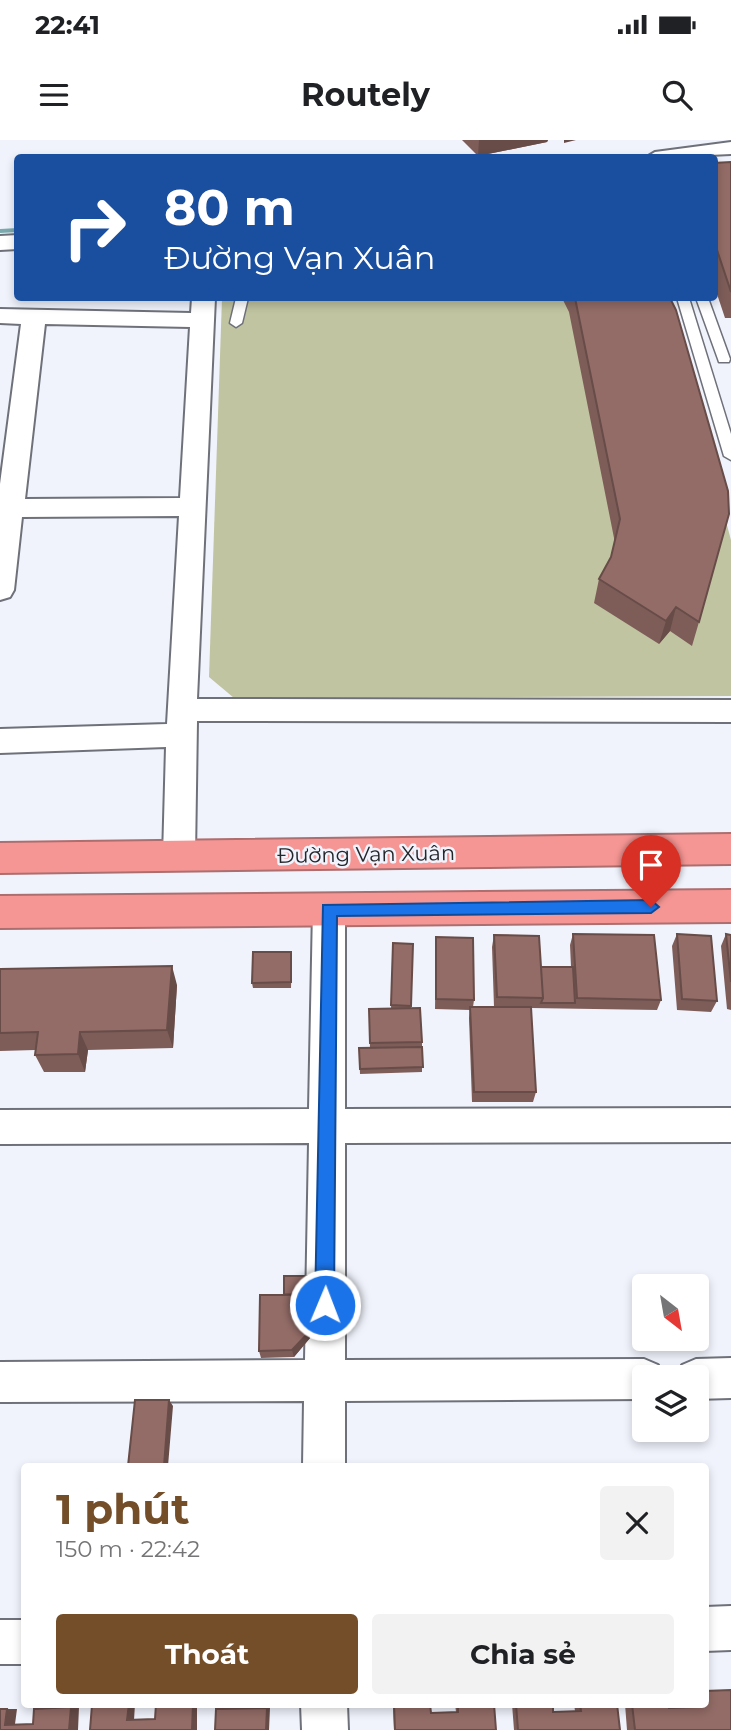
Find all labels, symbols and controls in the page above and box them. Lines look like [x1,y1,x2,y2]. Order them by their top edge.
text: 22:41 [35,9,100,41]
text: Routely [301,75,430,114]
icon: menu [35,76,73,114]
icon: search [658,76,696,114]
text: 80 m [164,178,295,237]
icon: right [49,182,140,273]
text: Đường Vạn Xuân [164,238,435,277]
pin [621,835,681,907]
street label: Đường Vạn Xuân [277,840,455,868]
icon: arrive [632,846,670,884]
position arrow [288,1268,362,1342]
north arrow [632,1274,709,1351]
map controls [632,1274,709,1442]
button: layers [632,1365,709,1442]
text: 1 phút [56,1483,189,1535]
button: close [600,1486,674,1560]
text: 150 m · 22:42 [56,1535,200,1563]
button: Thoát [56,1614,358,1694]
button: Chia sẻ [372,1614,674,1694]

